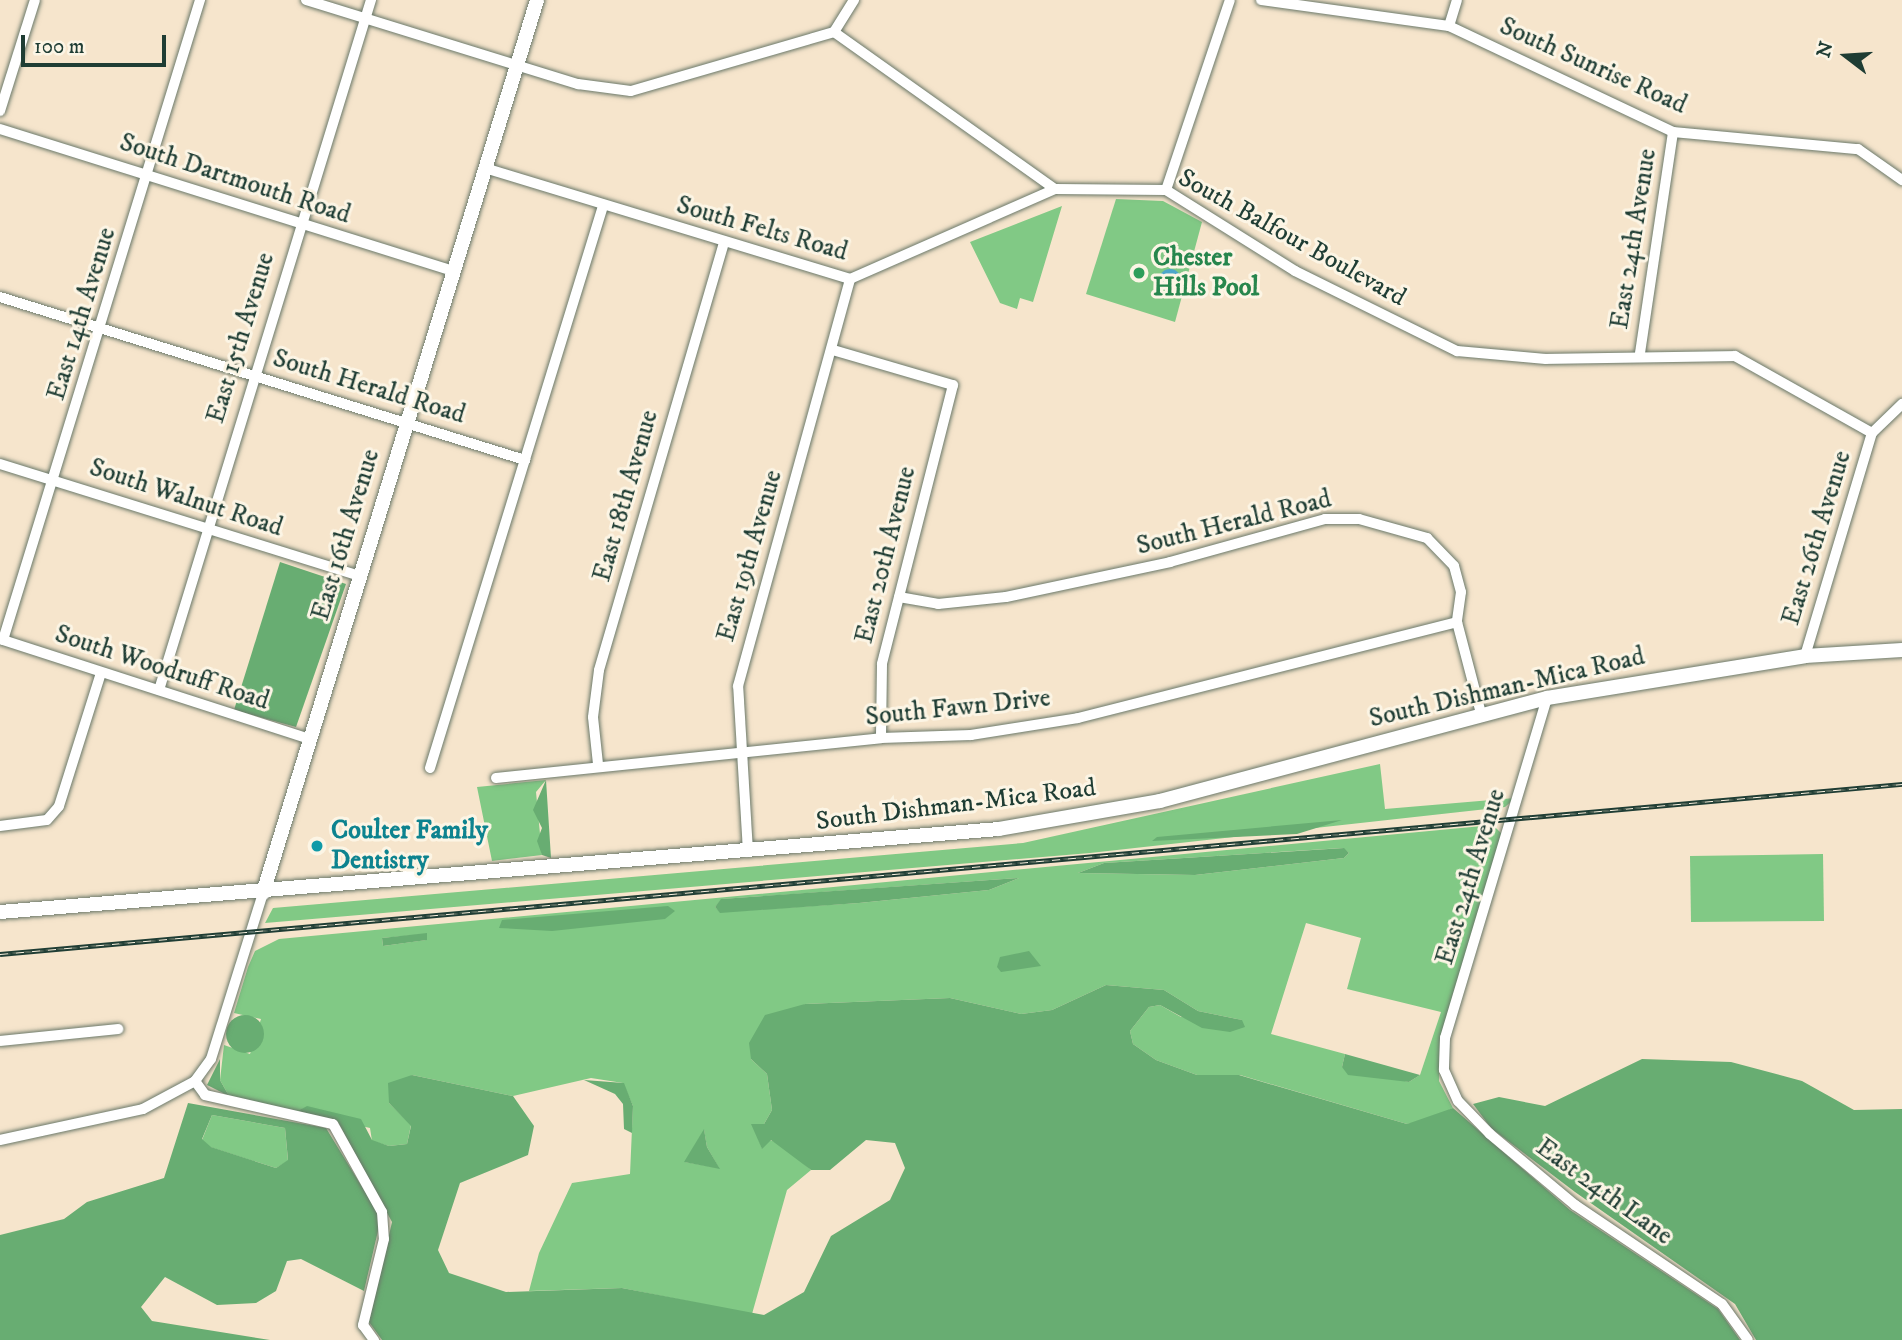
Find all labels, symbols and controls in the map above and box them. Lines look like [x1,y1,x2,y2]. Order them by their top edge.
street label: South Sunrise Road [1495,11,1691,121]
scale bar [24,21,170,65]
north arrow [1811,21,1881,91]
text: 100 m [34,34,85,60]
text: N [1812,39,1839,61]
street label: South Dartmouth Road [116,127,354,231]
street label: East 24th Avenue [1604,147,1664,331]
street label: South Balfour Boulevard [1173,162,1411,314]
street label: South Felts Road [673,190,851,268]
street label: East 14th Avenue [41,224,123,404]
place label: Chester Hills Pool [1153,242,1259,304]
street label: East 15th Avenue [200,249,282,427]
marker: Chester Hills Pool [1131,265,1147,281]
street label: South Herald Road [269,343,469,431]
street label: East 18th Avenue [587,407,665,585]
street label: East 16th Avenue [305,446,387,624]
street label: East 26th Avenue [1776,447,1858,629]
street label: South Walnut Road [85,452,287,544]
street label: East 20th Avenue [849,463,923,647]
street label: East 19th Avenue [711,467,789,645]
street label: South Herald Road [1133,484,1335,562]
street label: South Woodruff Road [51,619,273,717]
street label: South Dishman-Mica Road [1366,641,1648,735]
street label: South Fawn Drive [864,683,1052,733]
street label: South Dishman-Mica Road [814,772,1098,838]
street label: East 24th Avenue [1429,785,1513,969]
place label: Coulter Family Dentistry [331,815,488,876]
marker: Coulter Family Dentistry [309,838,325,854]
street label: East 24th Lane [1530,1132,1678,1252]

